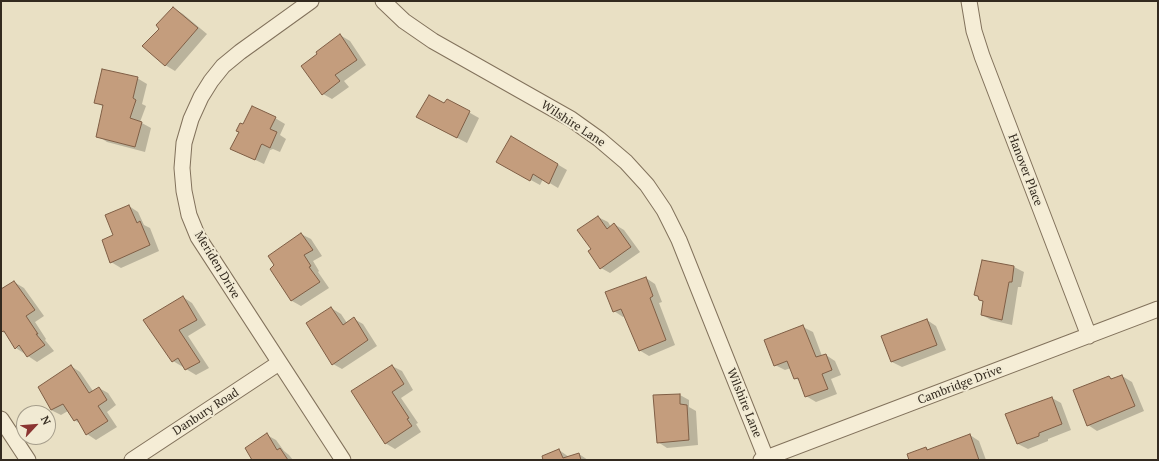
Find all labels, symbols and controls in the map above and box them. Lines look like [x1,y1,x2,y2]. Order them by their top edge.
street label: Wilshire Lane [538,98,608,150]
street label: Hanover Place [1005,132,1045,208]
street label: Meriden Drive [191,229,243,301]
street label: Cambridge Drive [916,362,1004,408]
street label: Wilshire Lane [724,366,764,440]
street label: Danbury Road [170,385,242,439]
north arrow [16,405,56,445]
text: N [38,413,54,427]

